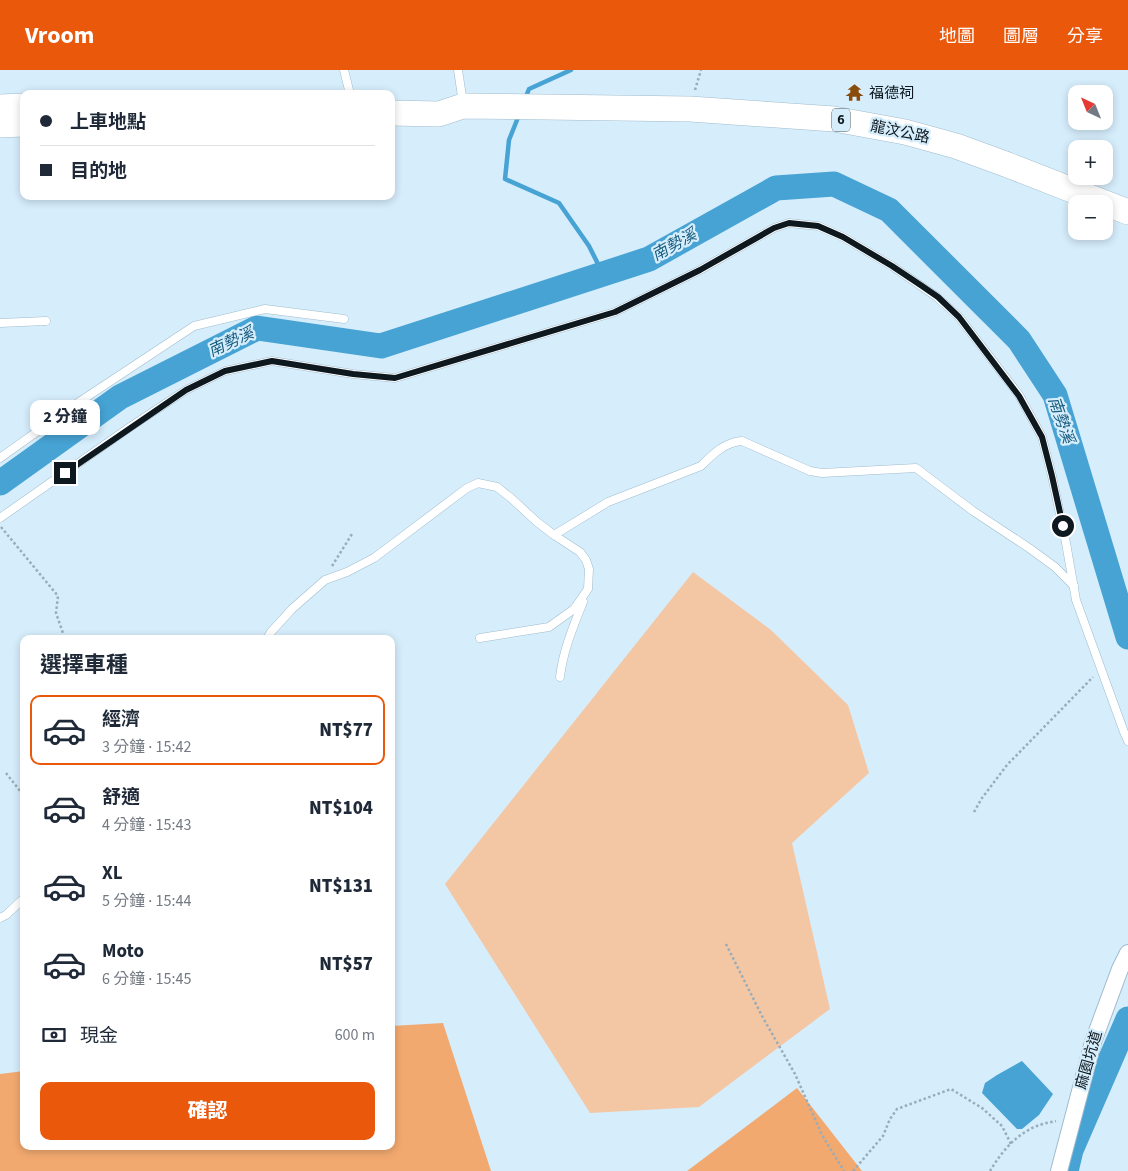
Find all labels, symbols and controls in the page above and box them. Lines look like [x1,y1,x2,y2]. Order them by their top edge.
text: Vroom [25,18,94,53]
text: 地圖 [939,24,975,49]
text: 圖層 [1003,24,1039,49]
text: 分享 [1067,24,1103,49]
temple icon: 福德祠 [845,83,865,103]
place label: 福德祠 [869,83,914,104]
north arrow [1068,85,1112,130]
map controls [1068,85,1113,240]
road number: 6 [832,108,850,132]
text: 上車地點 [70,109,146,136]
street label: 龍汶公路 [868,115,932,149]
button: + [1068,140,1113,185]
text: 目的地 [70,158,127,185]
button: − [1068,195,1113,240]
water label: 南勢溪 [648,223,702,266]
water label: 南勢溪 [205,321,259,362]
water label: 南勢溪 [1043,394,1080,448]
callout: 2 分鐘 [30,400,100,436]
text: 2 分鐘 [43,406,87,428]
route end [54,462,76,484]
route start [1052,515,1074,537]
text: 選擇車種 [40,649,128,681]
text: 經濟 [102,706,140,733]
icon: car [42,708,87,753]
text: NT$77 [319,717,373,744]
text: 3 分鐘 · 15:42 [102,736,191,758]
text: 舒適 [102,784,140,811]
icon: car [42,786,87,831]
text: NT$104 [309,795,373,822]
text: 4 分鐘 · 15:43 [102,814,191,836]
text: XL [102,860,123,887]
icon: car [42,864,87,909]
text: NT$131 [309,873,373,900]
text: 5 分鐘 · 15:44 [102,890,191,912]
text: Moto [102,938,144,965]
icon: car [42,942,87,987]
text: NT$57 [319,951,373,978]
text: 6 分鐘 · 15:45 [102,968,191,990]
icon: cash [40,1021,68,1049]
text: 現金 [80,1023,118,1050]
text: 600 m [335,1024,375,1046]
street label: 麻園坑道 [1071,1028,1107,1092]
button: 確認 [40,1082,375,1140]

